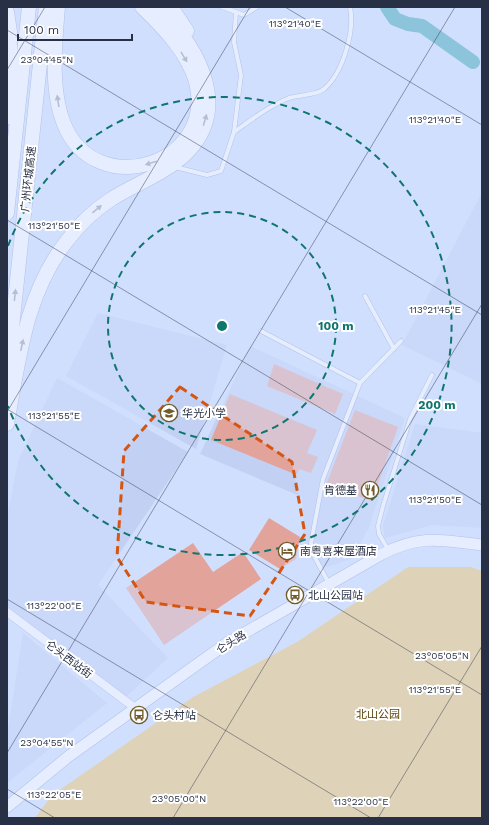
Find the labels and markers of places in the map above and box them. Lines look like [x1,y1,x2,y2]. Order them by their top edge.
centre of rings [215,319,229,333]
school or university icon: 华光小学 [159,403,179,423]
place label: 华光小学 [182,407,226,420]
restaurant icon: 肯德基 [360,480,380,500]
place label: 肯德基 [324,484,357,497]
hotel icon: 南粤喜来屋酒店 [277,541,297,561]
place label: 南粤喜来屋酒店 [300,545,377,558]
bus stop icon: 北山公园站 [285,585,305,605]
place label: 北山公园站 [308,589,363,602]
bus stop icon: 仑头村站 [129,705,149,725]
place label: 仑头村站 [152,709,196,722]

